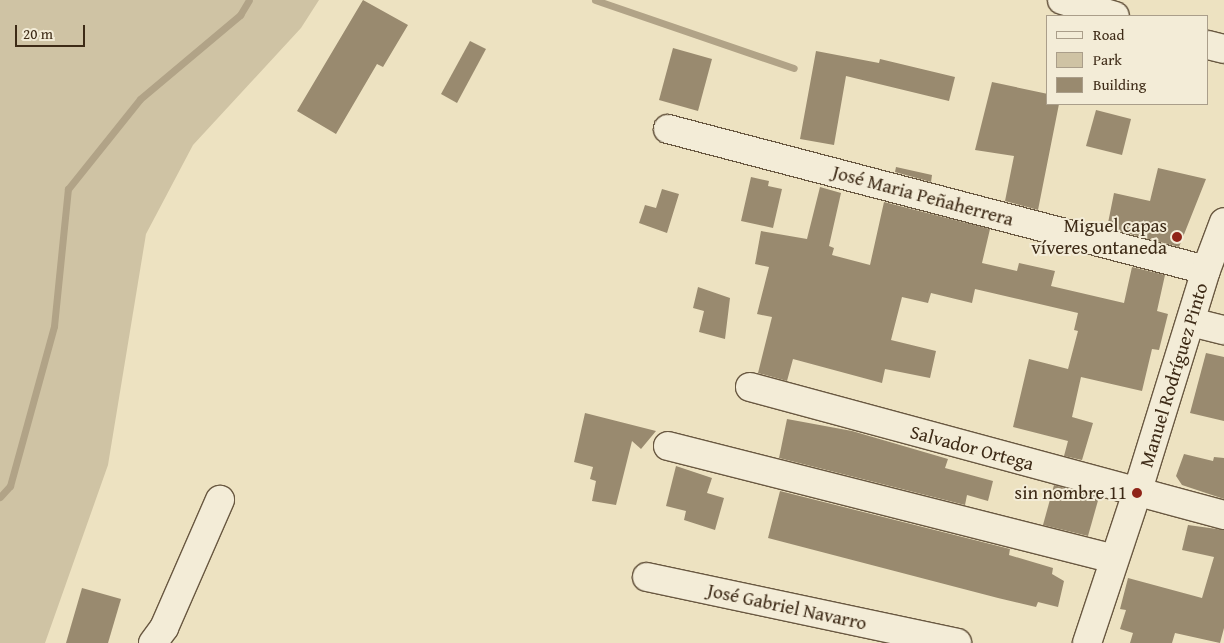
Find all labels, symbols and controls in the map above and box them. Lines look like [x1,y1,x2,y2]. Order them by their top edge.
scale bar [18,15,88,47]
legend [1046,15,1209,105]
text: 20 m [23,23,53,44]
text: Road [1093,24,1124,45]
text: Park [1093,49,1122,70]
text: Building [1093,74,1146,95]
street label: José Maria Peñaherrera [830,161,1016,231]
place label: Miguel capas víveres ontaneda [1031,215,1167,259]
marker: Miguel capas víveres ontaneda [1171,231,1183,243]
street label: Manuel Rodríguez Pinto [1135,280,1213,470]
street label: Salvador Ortega [908,421,1036,475]
place label: sin nombre 11 [1015,482,1127,504]
marker: sin nombre 11 [1131,487,1143,499]
street label: José Gabriel Navarro [705,579,869,635]

